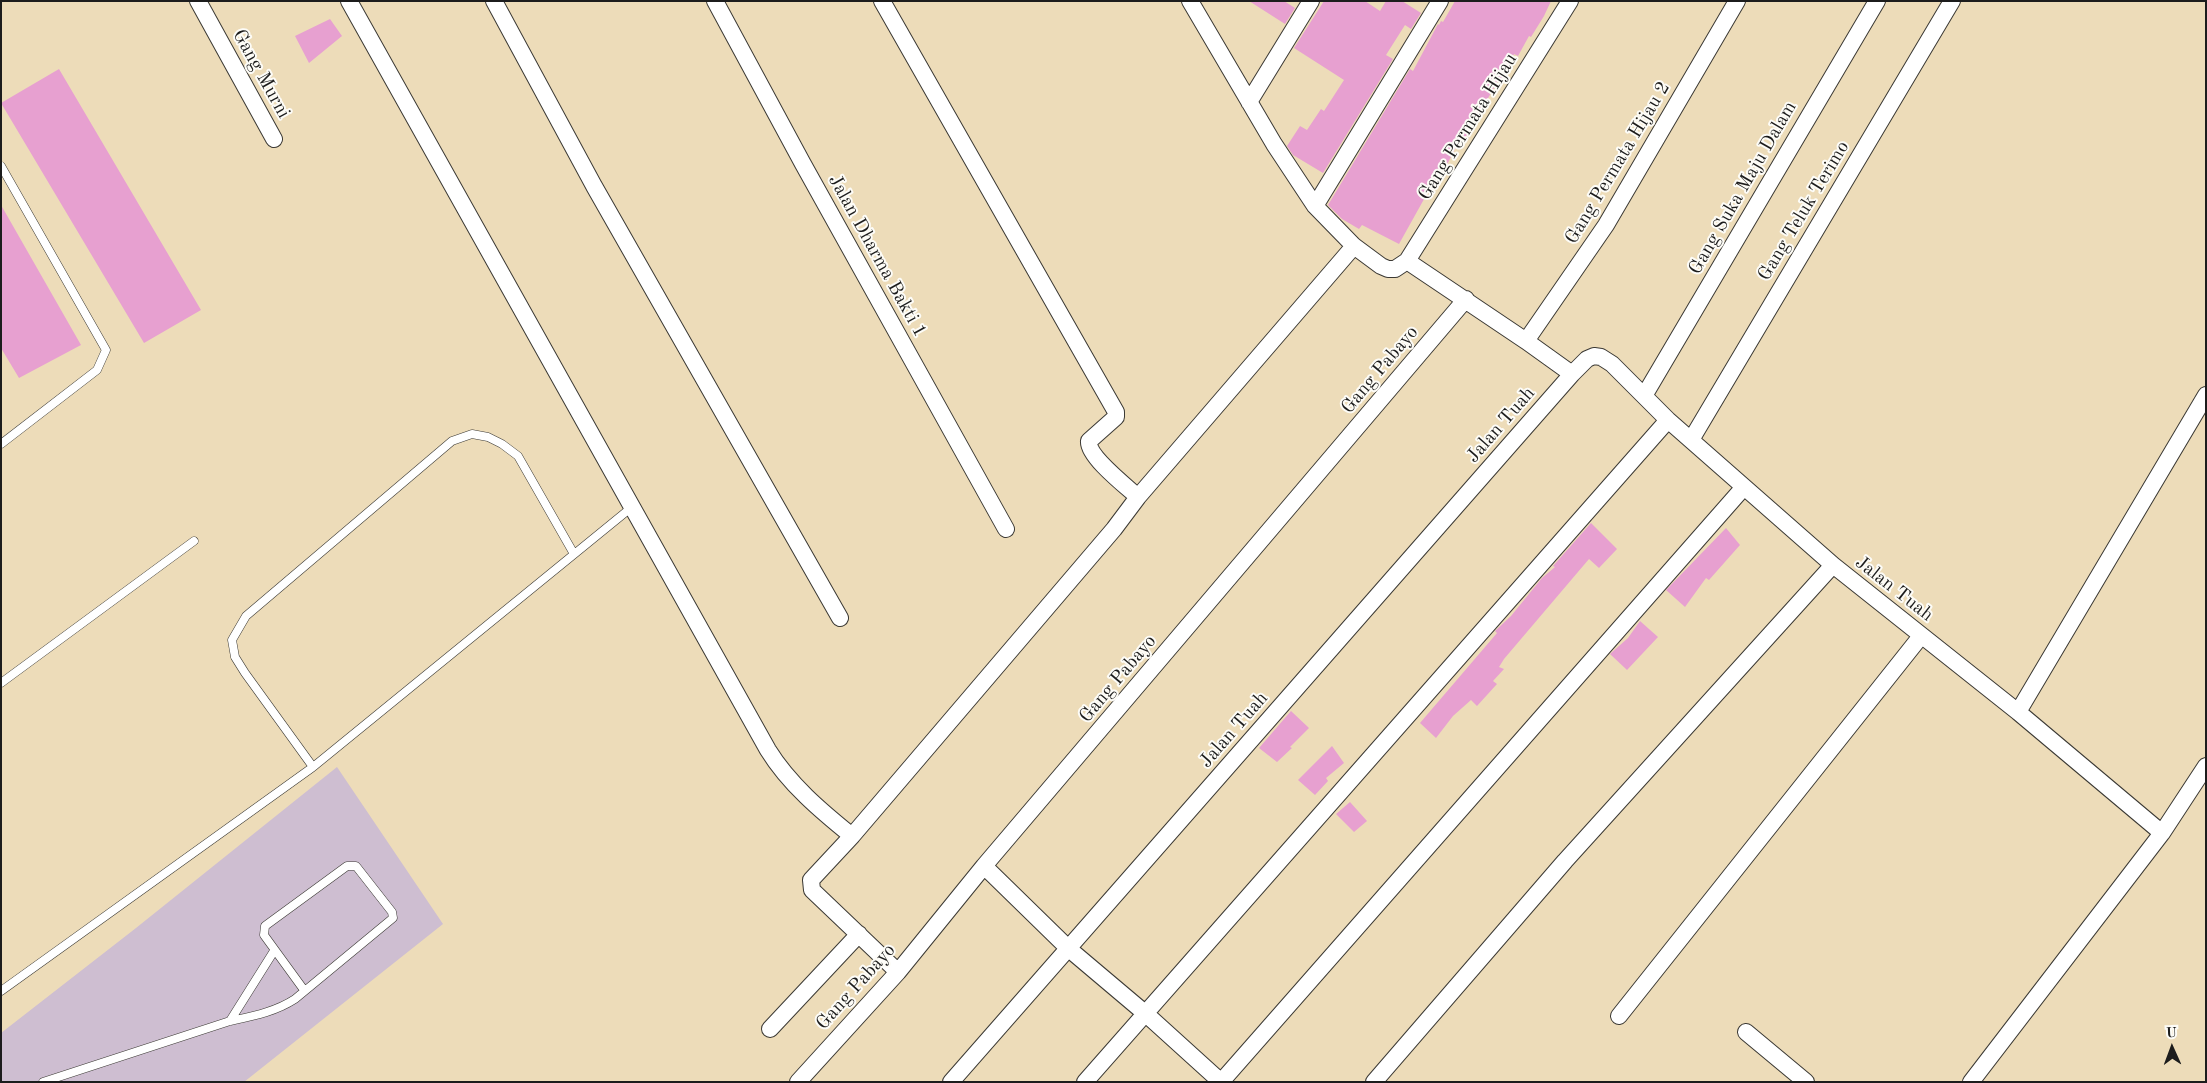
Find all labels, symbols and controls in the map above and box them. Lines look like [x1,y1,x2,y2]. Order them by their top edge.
street label: Gang Murni [227,26,295,122]
street label: Gang Permata Hijau [1414,49,1522,205]
street label: Gang Permata Hijau 2 [1561,78,1675,248]
street label: Gang Suka Maju Dalam [1684,97,1802,279]
street label: Gang Teluk Terimo [1753,137,1855,285]
street label: Jalan Dharma Bakti 1 [823,171,931,341]
street label: Gang Pabayo [1337,321,1423,419]
street label: Jalan Tuah [1462,382,1540,468]
street label: Jalan Tuah [1850,551,1938,627]
street label: Gang Pabayo [1075,630,1161,728]
street label: Jalan Tuah [1195,687,1273,773]
street label: Gang Pabayo [811,939,901,1035]
north arrow [2147,1023,2197,1073]
text: U [2166,1026,2177,1040]

